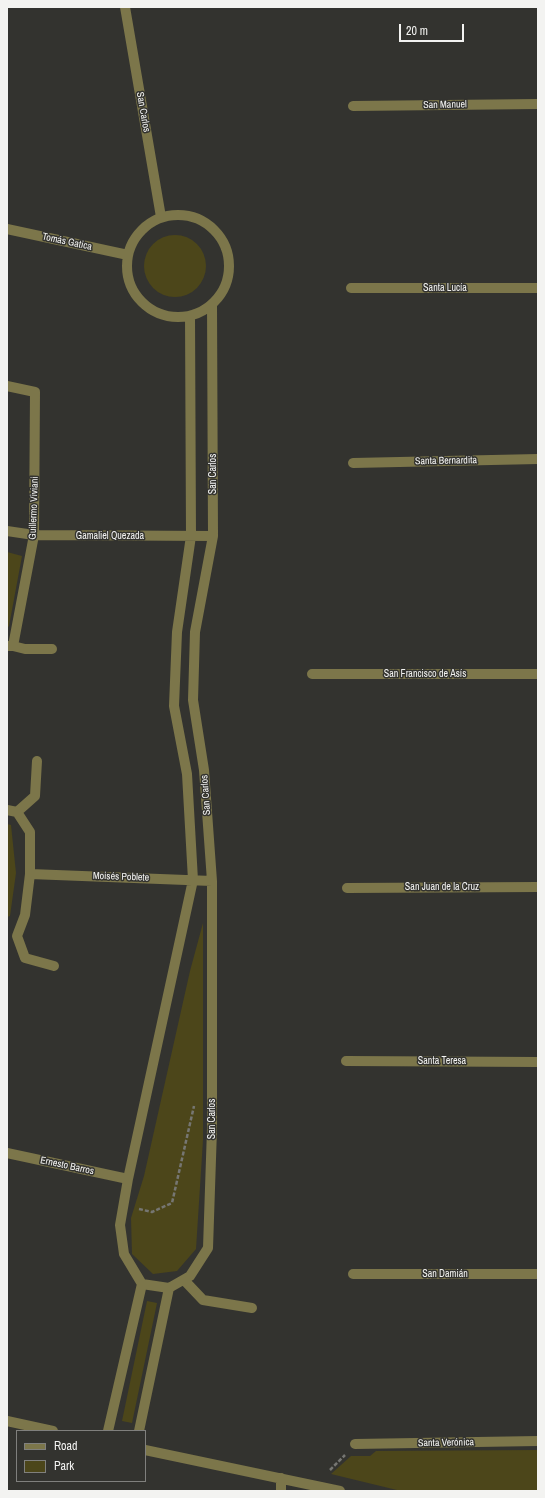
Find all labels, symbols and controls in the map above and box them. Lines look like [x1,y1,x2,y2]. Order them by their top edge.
scale bar [401,16,466,42]
text: 20 m [406,23,428,39]
street label: San Carlos [134,91,152,133]
street label: San Manuel [423,99,467,111]
street label: Tomás Gatica [41,231,93,253]
street label: Santa Lucía [423,282,467,294]
street label: San Carlos [207,454,219,494]
street label: Santa Bernardita [415,454,477,468]
street label: Guillermo Viviani [27,476,41,540]
street label: Gamaliel Quezada [76,530,144,542]
street label: San Francisco de Asís [384,668,466,680]
street label: San Carlos [199,774,213,816]
street label: Moisés Poblete [93,870,149,884]
street label: San Juan de la Cruz [405,881,479,893]
street label: Santa Teresa [418,1055,466,1067]
street label: San Carlos [206,1099,218,1139]
street label: Ernesto Barros [39,1154,95,1178]
street label: San Damián [422,1268,468,1280]
legend [16,1430,146,1482]
street label: Santa Verónica [418,1437,474,1449]
text: Road [54,1438,78,1454]
text: Park [54,1458,74,1474]

